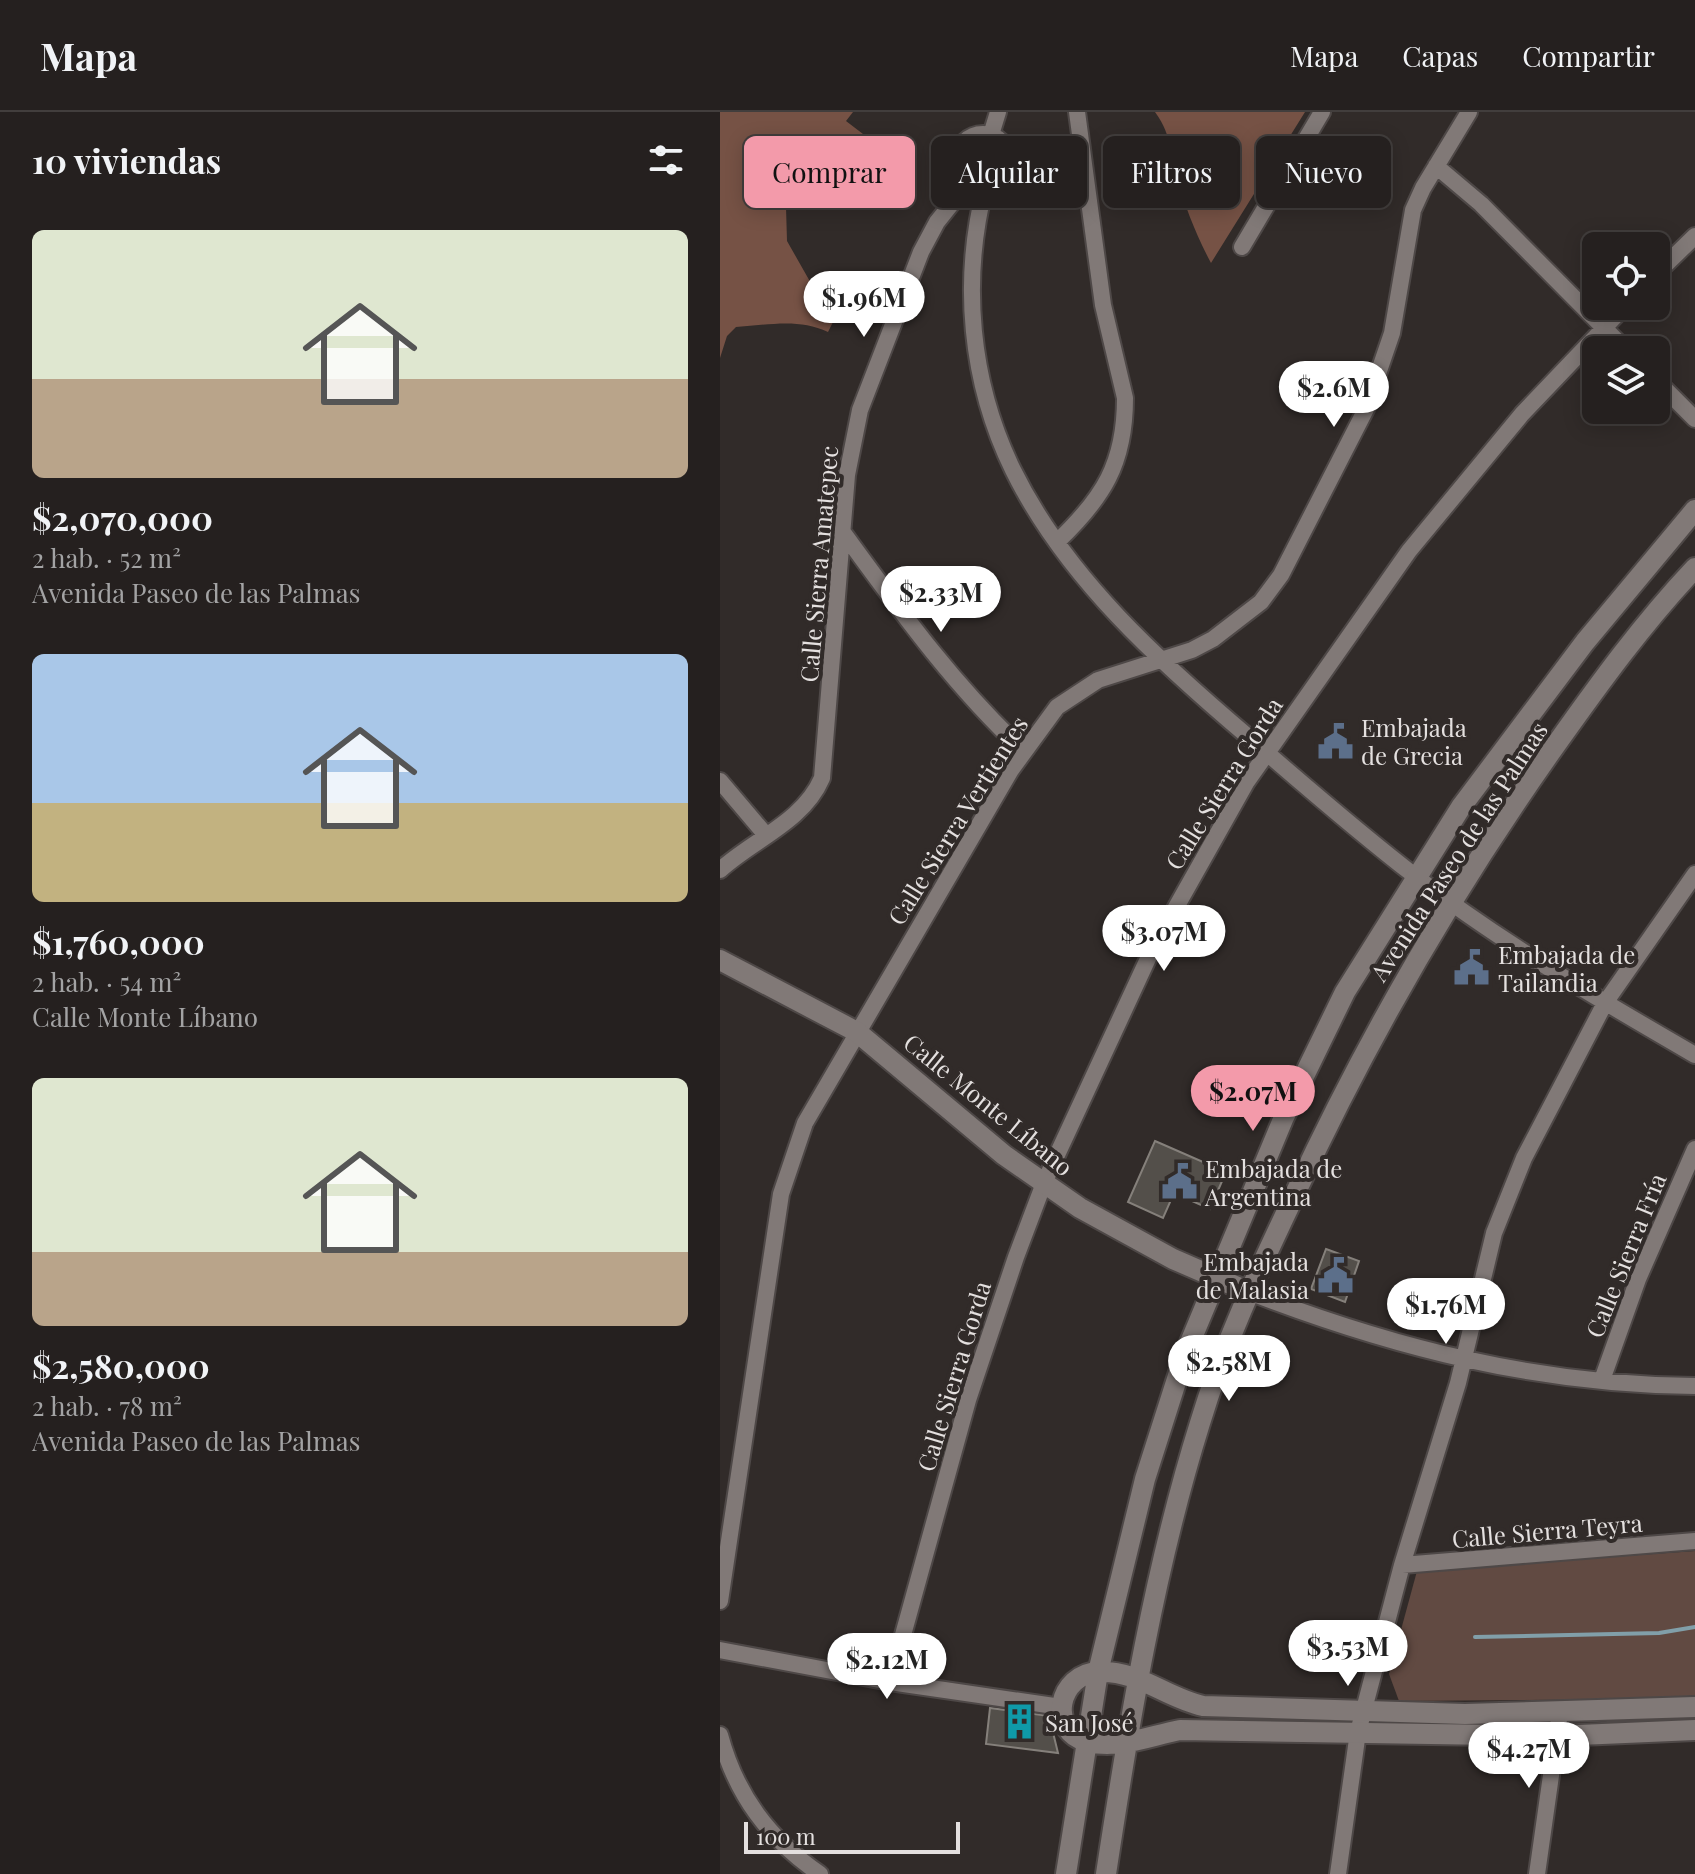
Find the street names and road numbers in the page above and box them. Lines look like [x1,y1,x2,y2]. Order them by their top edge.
street label: Calle Sierra Amatepec [792,444,844,684]
street label: Calle Sierra Gorda [1157,691,1289,875]
street label: Calle Sierra Vertientes [880,710,1034,930]
street label: Avenida Paseo de las Palmas [1361,715,1554,988]
street label: Calle Monte Líbano [898,1026,1080,1182]
street label: Calle Sierra Fría [1577,1168,1673,1342]
street label: Calle Sierra Gorda [909,1277,997,1475]
street label: Calle Sierra Teyra [1450,1506,1644,1554]

